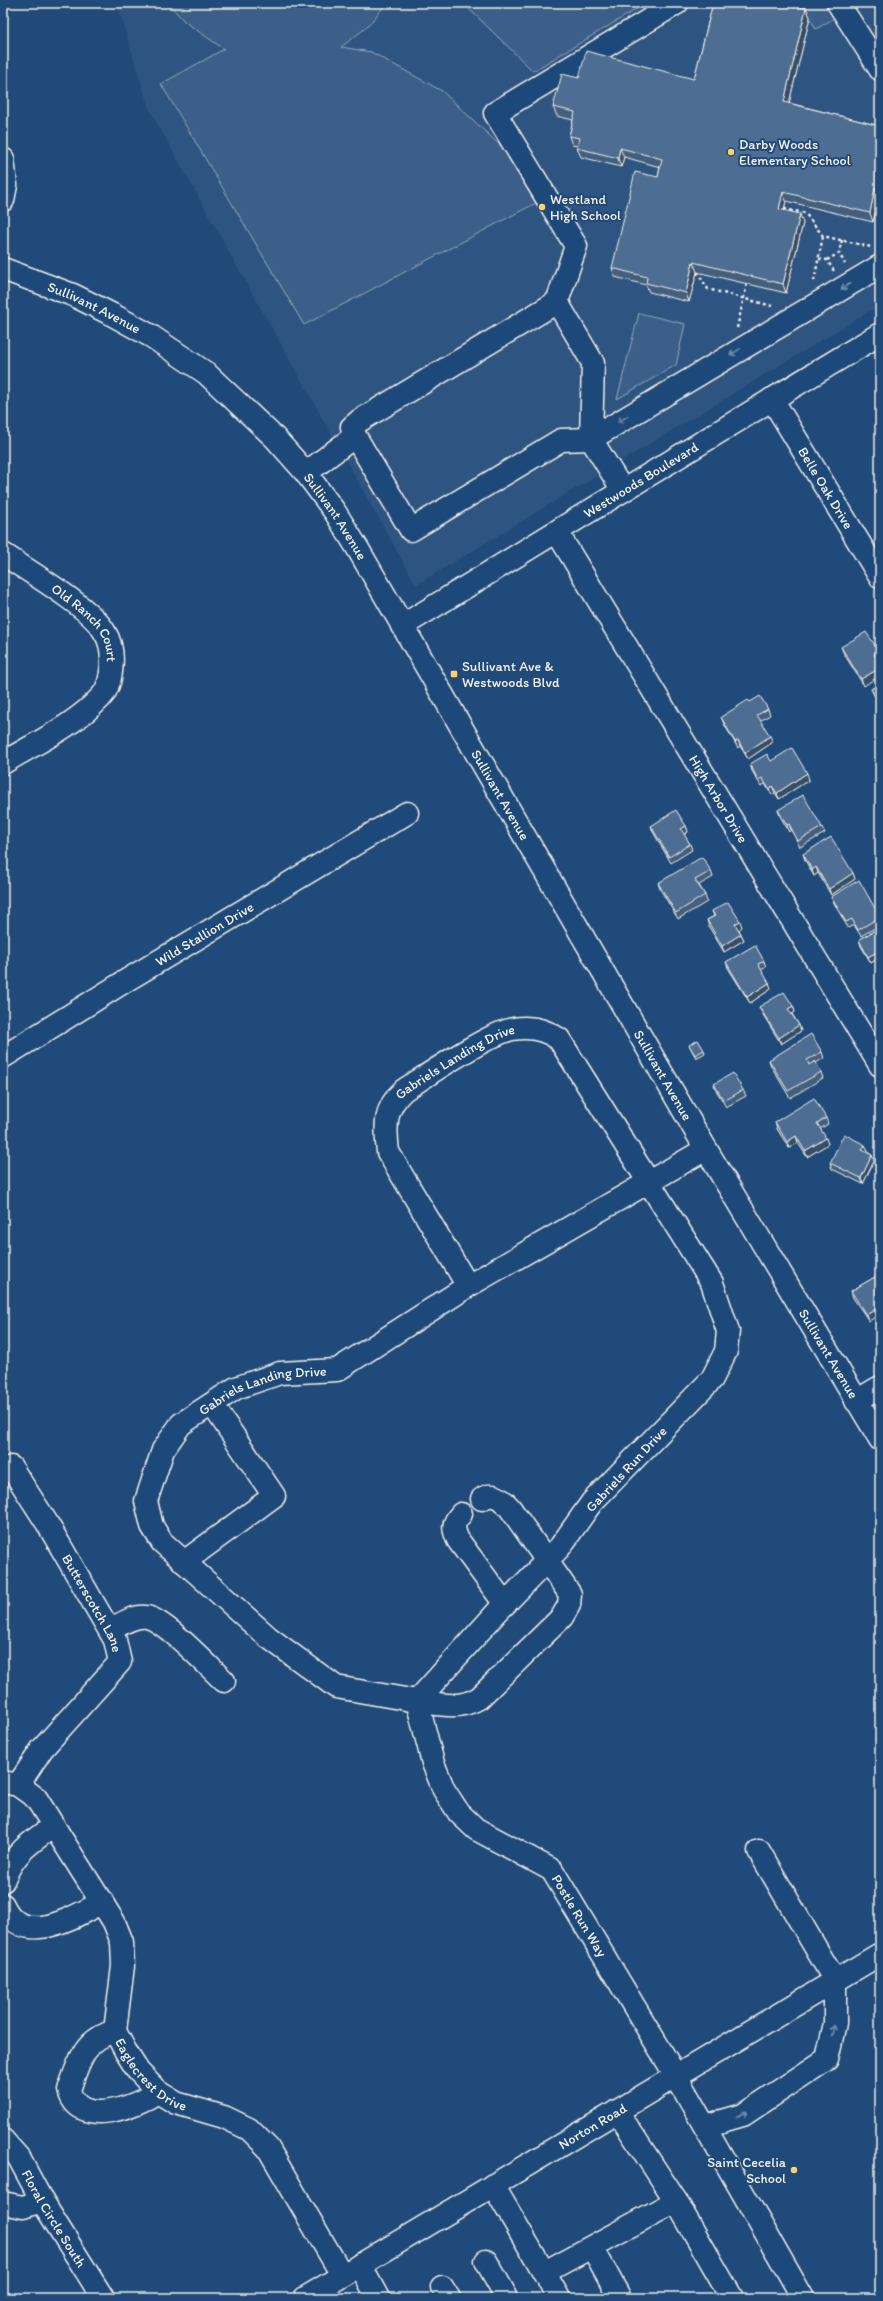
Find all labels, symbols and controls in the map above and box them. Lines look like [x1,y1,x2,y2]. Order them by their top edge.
place label: Darby Woods Elementary School [739,136,851,169]
marker: Darby Woods Elementary School [726,147,736,157]
place label: Westland High School [550,191,621,224]
marker: Westland High School [537,202,547,212]
street label: Sullivant Avenue [45,278,144,338]
one-way arrow [841,282,853,290]
one-way arrow [729,349,741,357]
one-way arrow [617,416,629,424]
street label: Westwoods Boulevard [580,438,702,522]
street label: Belle Oak Drive [794,444,857,533]
street label: Sullivant Avenue [300,469,371,563]
street label: Old Ranch Court [48,580,120,662]
place label: Sullivant Ave & Westwoods Blvd [462,658,560,691]
marker: Sullivant Ave & Westwoods Blvd [449,669,459,679]
street label: Sullivant Avenue [467,747,533,844]
street label: High Arbor Drive [685,752,752,846]
street label: Wild Stallion Drive [152,898,257,970]
street label: Gabriels Landing Drive [391,1021,517,1103]
street label: Sullivant Avenue [630,1027,696,1124]
street label: Sullivant Avenue [795,1306,862,1402]
street label: Gabriels Landing Drive [196,1363,327,1419]
street label: Gabriels Run Drive [582,1423,671,1516]
street label: Butterscotch Lane [58,1551,126,1654]
street label: Postle Run Way [548,1872,611,1961]
one-way arrow [830,2025,838,2038]
street label: Eaglecrest Drive [111,2035,189,2115]
street label: Norton Road [556,2099,630,2153]
one-way arrow [736,2110,748,2118]
place label: Saint Cecelia School [707,2154,787,2187]
marker: Saint Cecelia School [789,2165,799,2175]
street label: Floral Circle South [18,2167,90,2271]

